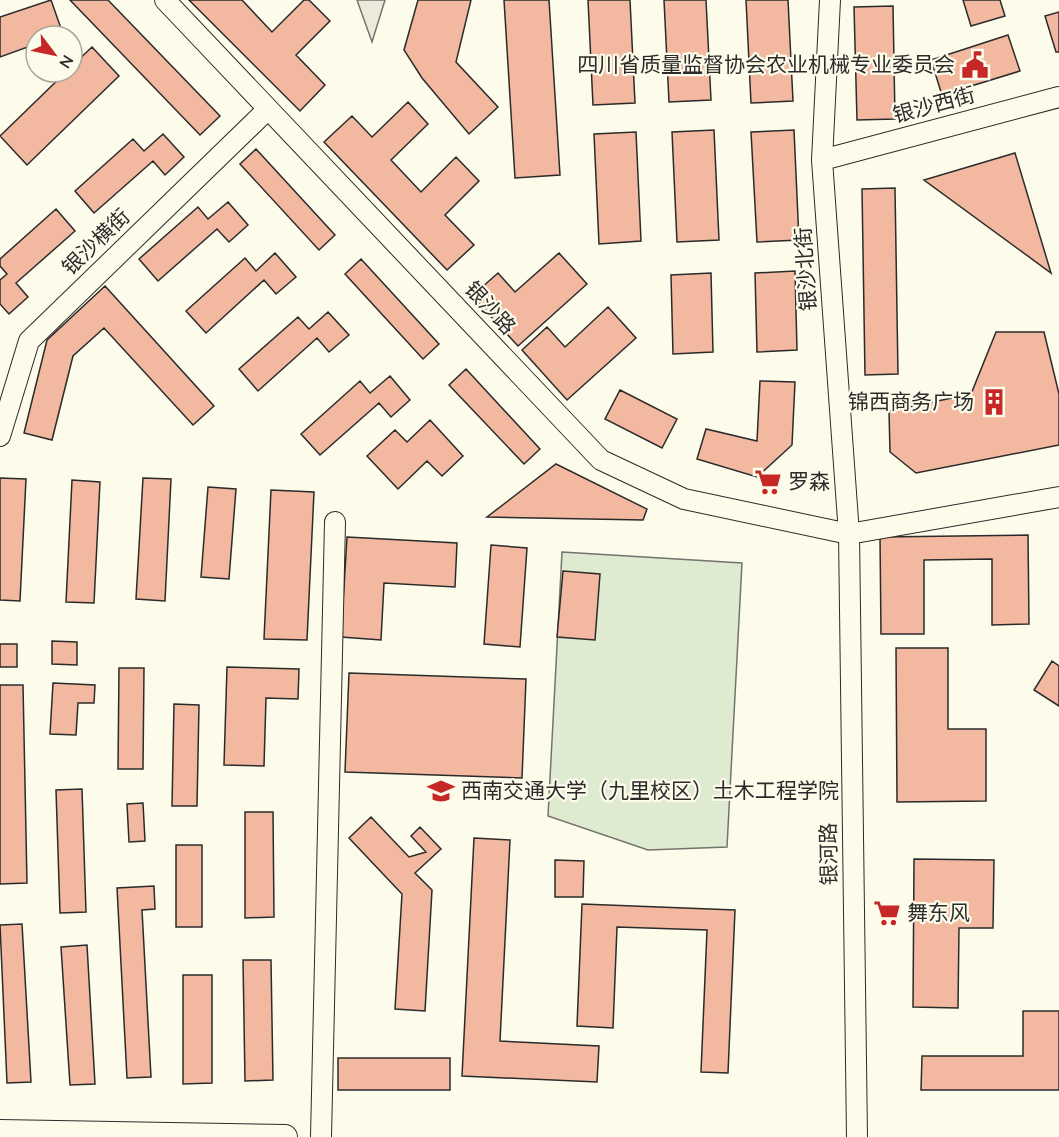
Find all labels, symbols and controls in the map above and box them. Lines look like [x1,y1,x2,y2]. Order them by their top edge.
north arrow [24,24,84,84]
public building icon: 四川省质量监督协会农业机械专业委员会 [960,50,990,80]
place label: 四川省质量监督协会农业机械专业委员会 [577,51,955,77]
text: N [55,52,78,72]
street label: 银沙西街 [890,81,978,127]
street label: 银沙横街 [56,203,135,280]
street label: 银沙北街 [789,226,821,312]
street label: 银沙路 [460,275,522,339]
building icon: 锦西商务广场 [979,387,1009,417]
place label: 锦西商务广场 [848,388,974,414]
supermarket icon: 罗森 [753,467,783,497]
place label: 罗森 [788,468,830,494]
school or university icon: 西南交通大学（九里校区）土木工程学院 [426,776,456,806]
place label: 西南交通大学（九里校区）土木工程学院 [461,777,839,803]
street label: 银河路 [814,822,842,886]
supermarket icon: 舞东风 [872,898,902,928]
place label: 舞东风 [907,899,970,925]

